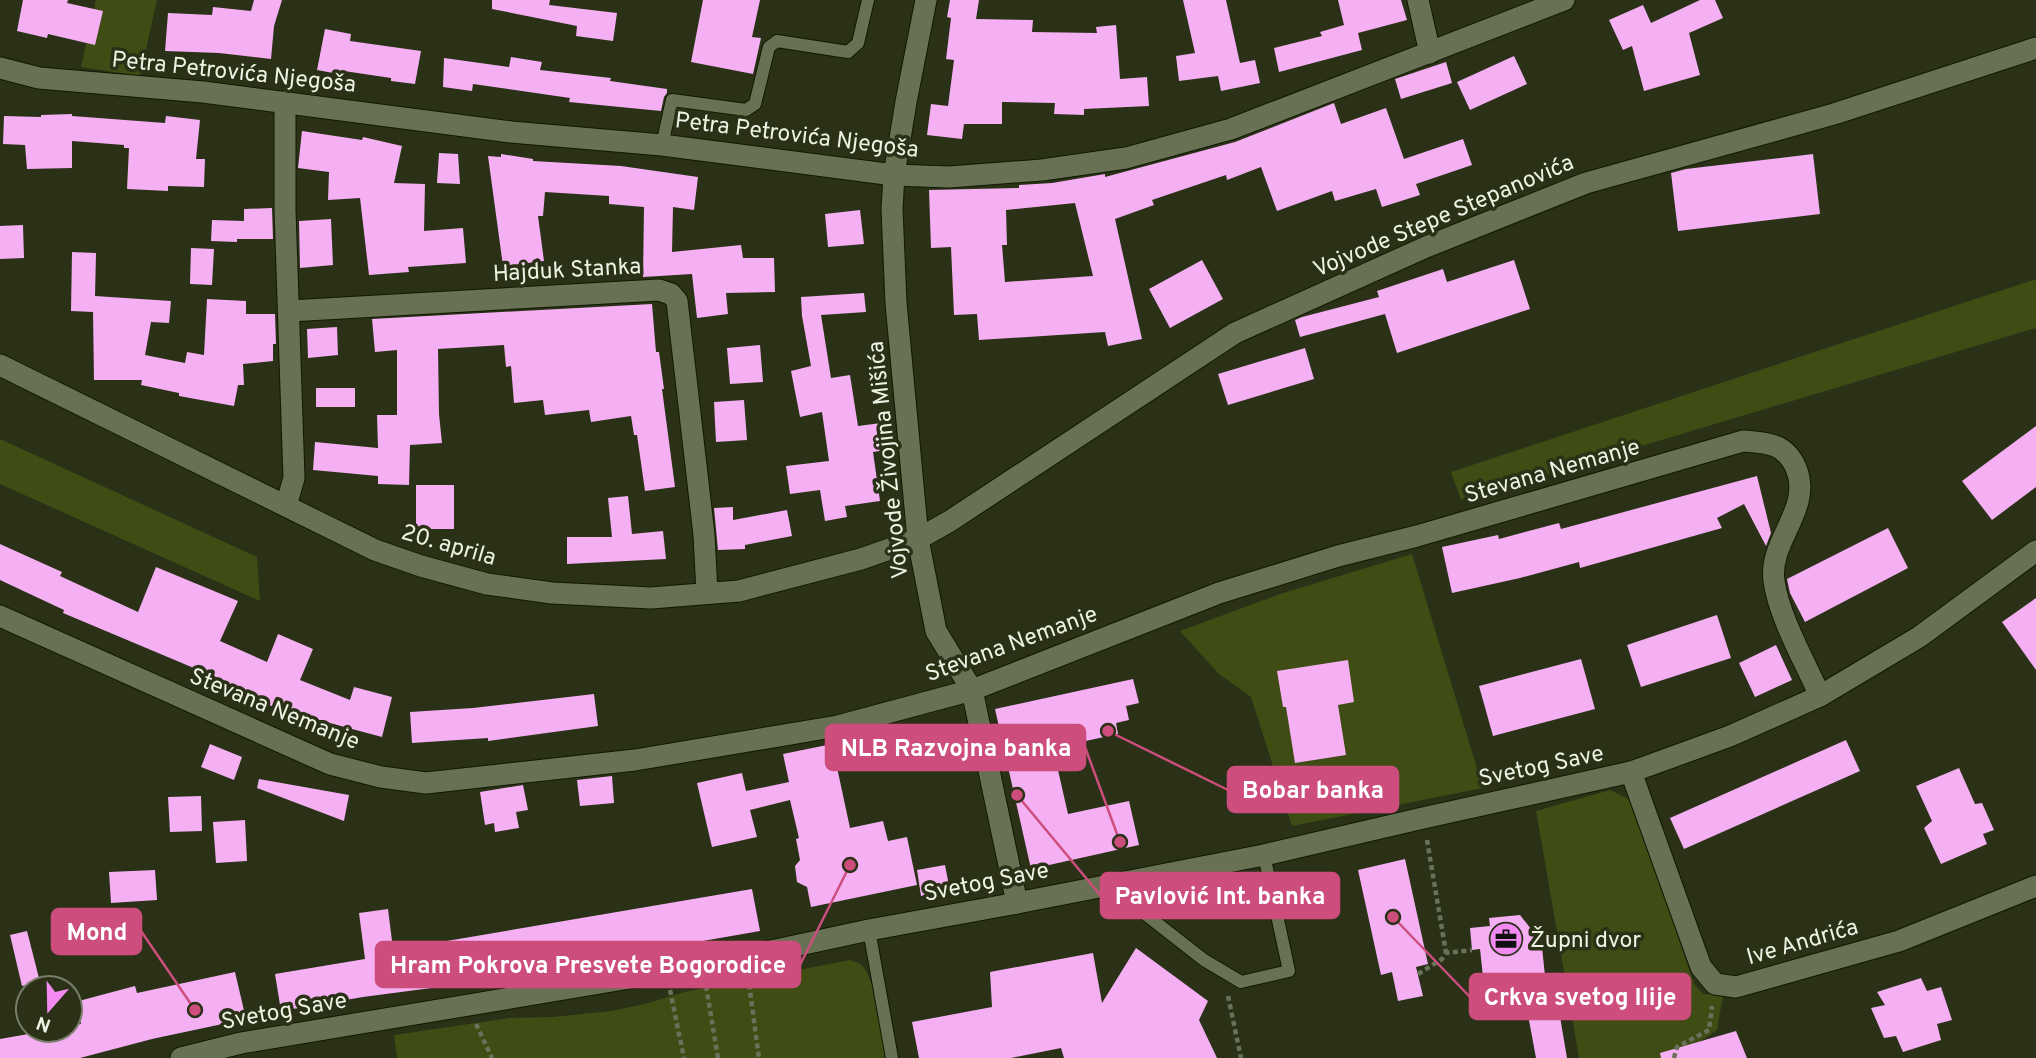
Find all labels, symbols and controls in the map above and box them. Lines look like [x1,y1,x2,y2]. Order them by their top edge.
street label: Petra Petrovića Njegoša [110,46,357,101]
street label: Petra Petrovića Njegoša [673,107,920,166]
street label: Vojvode Stepe Stepanovića [1309,149,1579,285]
street label: Hajduk Stanka [492,253,642,290]
street label: Vojvode Živojina Mišića [862,339,916,580]
street label: Stevana Nemanje [1462,434,1644,511]
street label: 20. aprila [397,519,499,574]
street label: Stevana Nemanje [922,601,1102,690]
street label: Stevana Nemanje [185,663,363,758]
callout: NLB Razvojna banka [826,725,1085,770]
text: NLB Razvojna banka [841,735,1071,765]
street label: Svetog Save [1476,740,1607,795]
callout: Bobar banka [1228,767,1398,812]
text: Bobar banka [1242,777,1384,807]
street label: Svetog Save [921,857,1052,910]
callout: Pavlović Int. banka [1101,873,1339,918]
text: Pavlović Int. banka [1115,883,1325,913]
callout: Mond [52,909,141,954]
street label: Ive Andrića [1743,914,1862,973]
text: Mond [67,919,127,949]
office icon: Župni dvor [1487,920,1525,958]
place label: Župni dvor [1530,926,1641,956]
callout: Hram Pokrova Presvete Bogorodice [376,942,800,987]
text: Hram Pokrova Presvete Bogorodice [390,952,786,982]
north arrow [14,974,84,1044]
callout: Crkva svetog Ilije [1470,974,1690,1019]
text: Crkva svetog Ilije [1484,984,1676,1014]
street label: Svetog Save [219,987,349,1038]
text: N [33,1009,54,1037]

